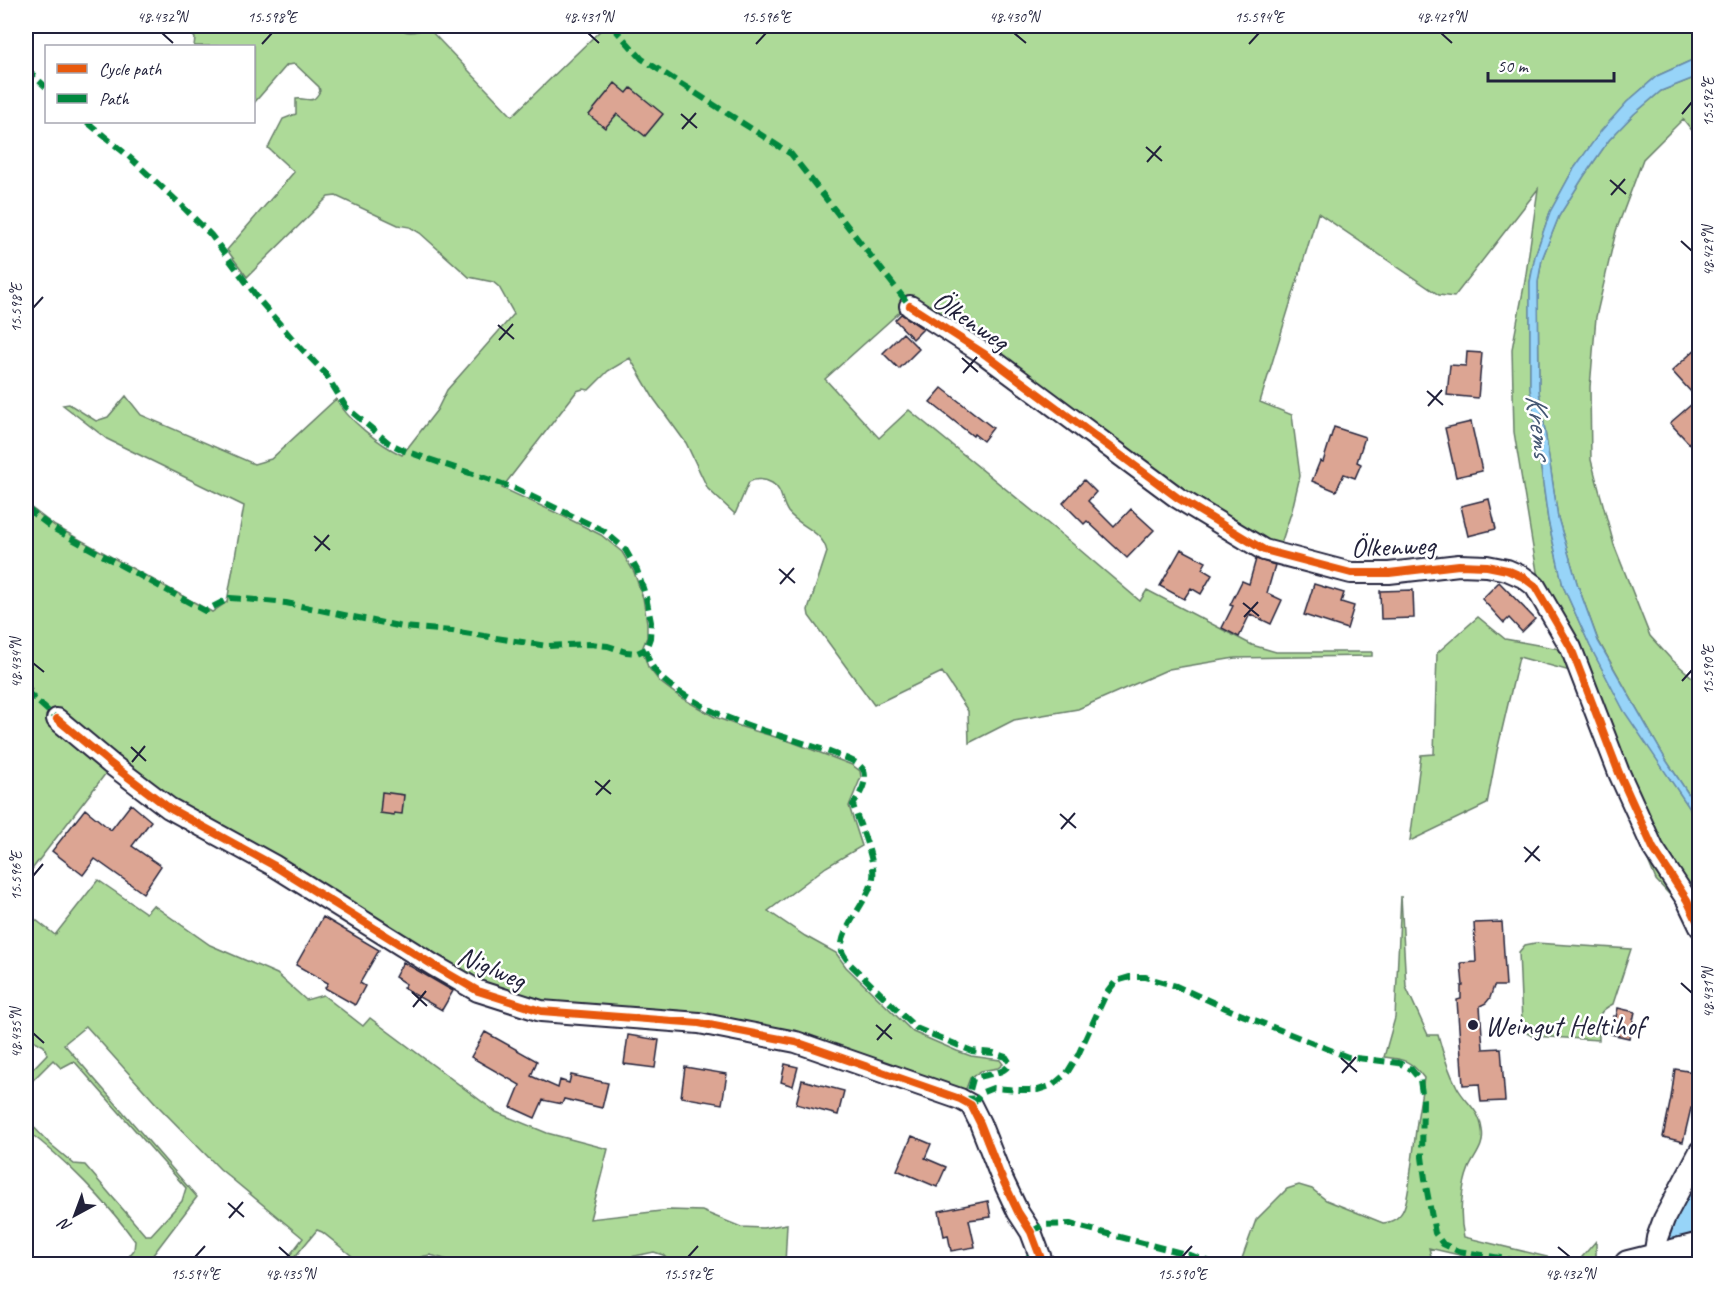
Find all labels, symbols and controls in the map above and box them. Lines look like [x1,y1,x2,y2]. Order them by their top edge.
text: 48.432°N [137,8,190,27]
text: 15.598°E [248,8,299,27]
text: 48.431°N [563,8,616,27]
text: 15.596°E [742,8,793,27]
text: 48.430°N [989,8,1042,27]
text: 15.594°E [1235,8,1286,27]
text: 48.429°N [1416,8,1469,27]
legend [45,45,255,123]
scale bar [1488,45,1614,83]
text: 50 m [1497,55,1530,77]
text: Cycle path [99,58,162,80]
text: 15.592°E [1699,75,1718,126]
text: Path [99,88,129,110]
text: 48.429°N [1699,223,1718,276]
text: 15.598°E [7,281,26,332]
street label: Ölkenweg [926,282,1017,359]
water label: Krems [1517,392,1563,465]
street label: Ölkenweg [1350,527,1438,565]
text: 48.434°N [7,635,26,688]
text: 15.590°E [1699,643,1718,694]
text: 15.596°E [7,849,26,900]
street label: Niglweg [453,937,532,997]
text: 48.431°N [1699,965,1718,1018]
text: 48.435°N [7,1005,26,1058]
place label: Weingut Heltihof [1485,1008,1650,1043]
marker: Weingut Heltihof [1466,1018,1480,1032]
north arrow [45,1185,105,1245]
text: N [53,1213,76,1236]
text: 15.594°E [171,1265,222,1284]
text: 48.435°N [265,1265,318,1284]
text: 15.592°E [664,1265,715,1284]
text: 15.590°E [1158,1265,1209,1284]
text: 48.432°N [1545,1265,1598,1284]

